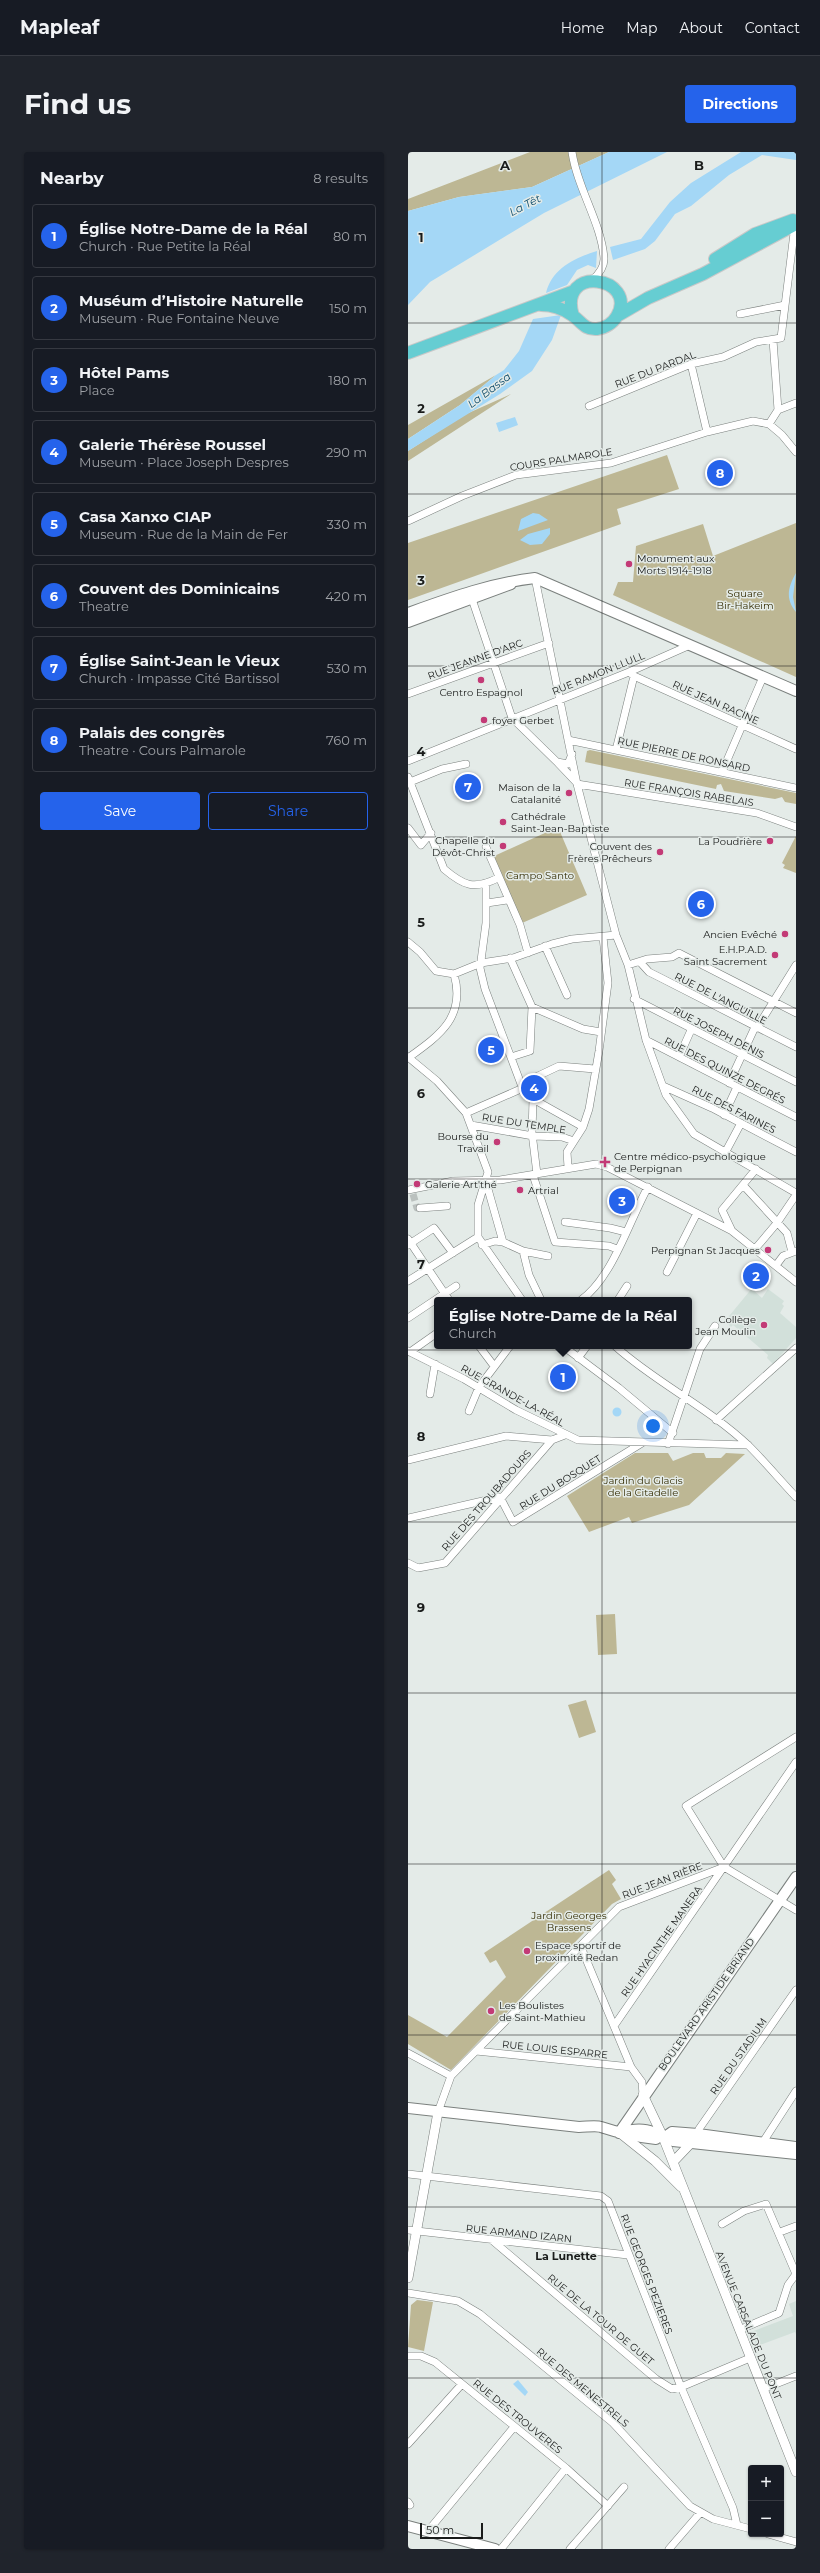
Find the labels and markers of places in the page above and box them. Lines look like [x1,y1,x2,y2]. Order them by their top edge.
pin: 8 [707,458,733,488]
place label: Monument aux Morts 1914-1918 [637,552,715,577]
marker: Monument aux Morts 1914-1918 [624,559,634,569]
marker: Centro Espagnol [476,675,486,685]
place label: Centro Espagnol [439,686,523,699]
place label: foyer Gerbet [492,714,554,727]
marker: foyer Gerbet [479,715,489,725]
pin: 7 [455,772,481,802]
place label: Maison de la Catalanité [498,781,561,806]
marker: Maison de la Catalanité [564,788,574,798]
place label: Cathédrale Saint-Jean-Baptiste [511,810,609,835]
marker: Cathédrale Saint-Jean-Baptiste [498,817,508,827]
place label: Chapelle du Dévôt-Christ [432,834,495,859]
place label: La Poudrière [698,835,762,848]
marker: La Poudrière [765,836,775,846]
place label: Couvent des Frères Prêcheurs [568,840,652,865]
marker: Chapelle du Dévôt-Christ [498,841,508,851]
marker: Couvent des Frères Prêcheurs [655,847,665,857]
pin: 6 [688,889,714,919]
place label: Ancien Evêché [703,928,777,941]
marker: Ancien Evêché [780,929,790,939]
place label: E.H.P.A.D. Saint Sacrement [684,943,767,968]
marker: E.H.P.A.D. Saint Sacrement [770,950,780,960]
pin: 5 [478,1035,504,1065]
pin: 4 [521,1073,547,1103]
place label: Bourse du Travail [437,1130,489,1155]
marker: Bourse du Travail [492,1137,502,1147]
place label: Centre médico-psychologique de Perpignan [614,1150,766,1175]
marker: Centre médico-psychologique de Perpignan [599,1156,611,1168]
place label: Galerie Art'thé [425,1178,497,1191]
marker: Galerie Art'thé [412,1179,422,1189]
place label: Artrial [528,1184,559,1197]
marker: Artrial [515,1185,525,1195]
pin: 3 [609,1186,635,1216]
place label: Perpignan St Jacques [651,1244,760,1257]
marker: Perpignan St Jacques [763,1245,773,1255]
pin: 2 [743,1261,769,1291]
place label: Collège Jean Moulin [694,1313,756,1338]
marker: Collège Jean Moulin [759,1320,769,1330]
pin: 1 [550,1362,576,1392]
place label: Espace sportif de proximité Redan [535,1939,621,1964]
marker: Espace sportif de proximité Redan [522,1946,532,1956]
place label: Les Boulistes de Saint-Mathieu [499,1999,585,2024]
marker: Les Boulistes de Saint-Mathieu [486,2006,496,2016]

